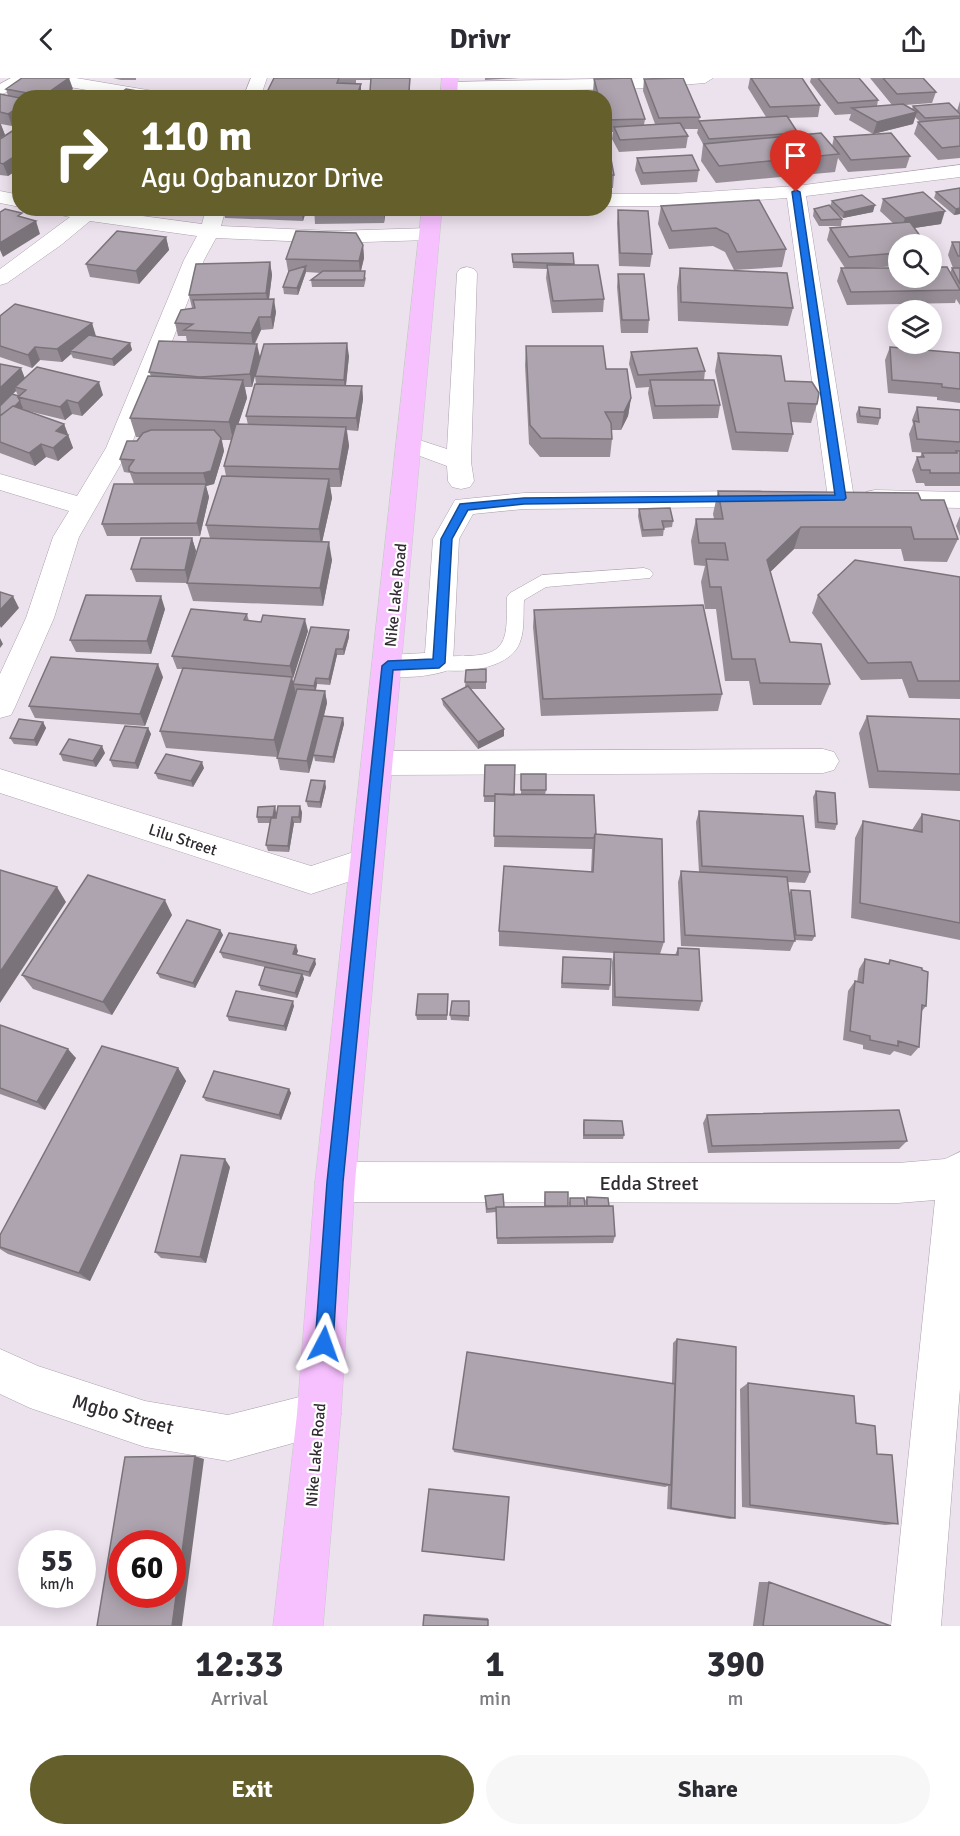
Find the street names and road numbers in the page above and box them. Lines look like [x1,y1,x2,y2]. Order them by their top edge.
street label: Nike Lake Road [381,542,411,648]
street label: Lilu Street [146,819,220,861]
street label: Edda Street [600,1171,698,1196]
street label: Mgbo Street [69,1389,176,1440]
street label: Nike Lake Road [301,1402,331,1508]

